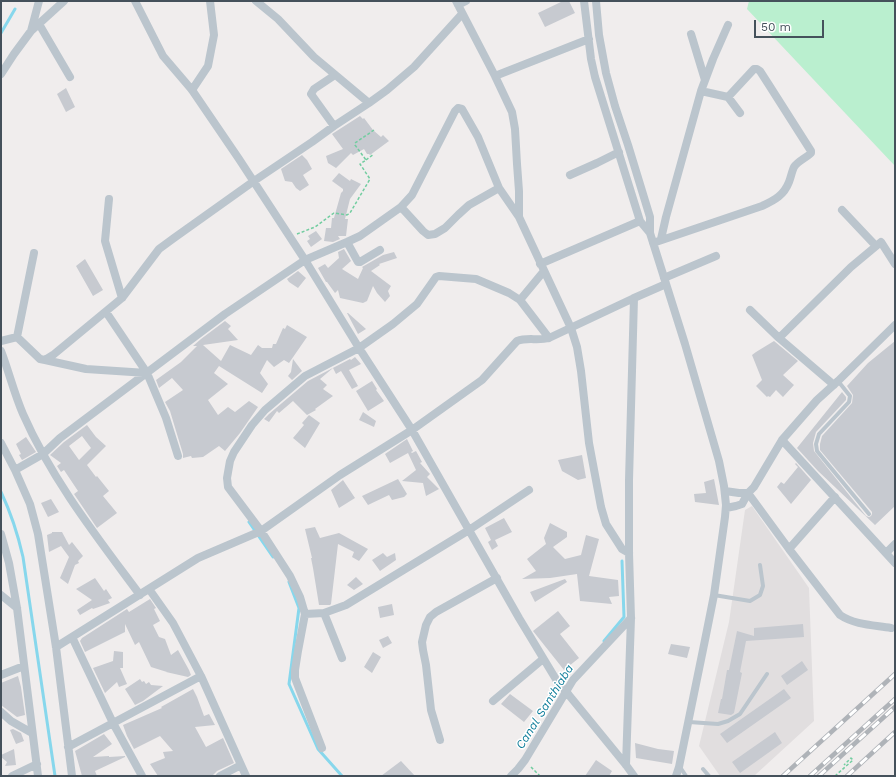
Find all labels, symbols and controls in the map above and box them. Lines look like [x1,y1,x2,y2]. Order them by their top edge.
scale bar [756,12,826,38]
text: 50 m [761,20,791,34]
water label: Canal Santhiaba [513,662,577,752]

